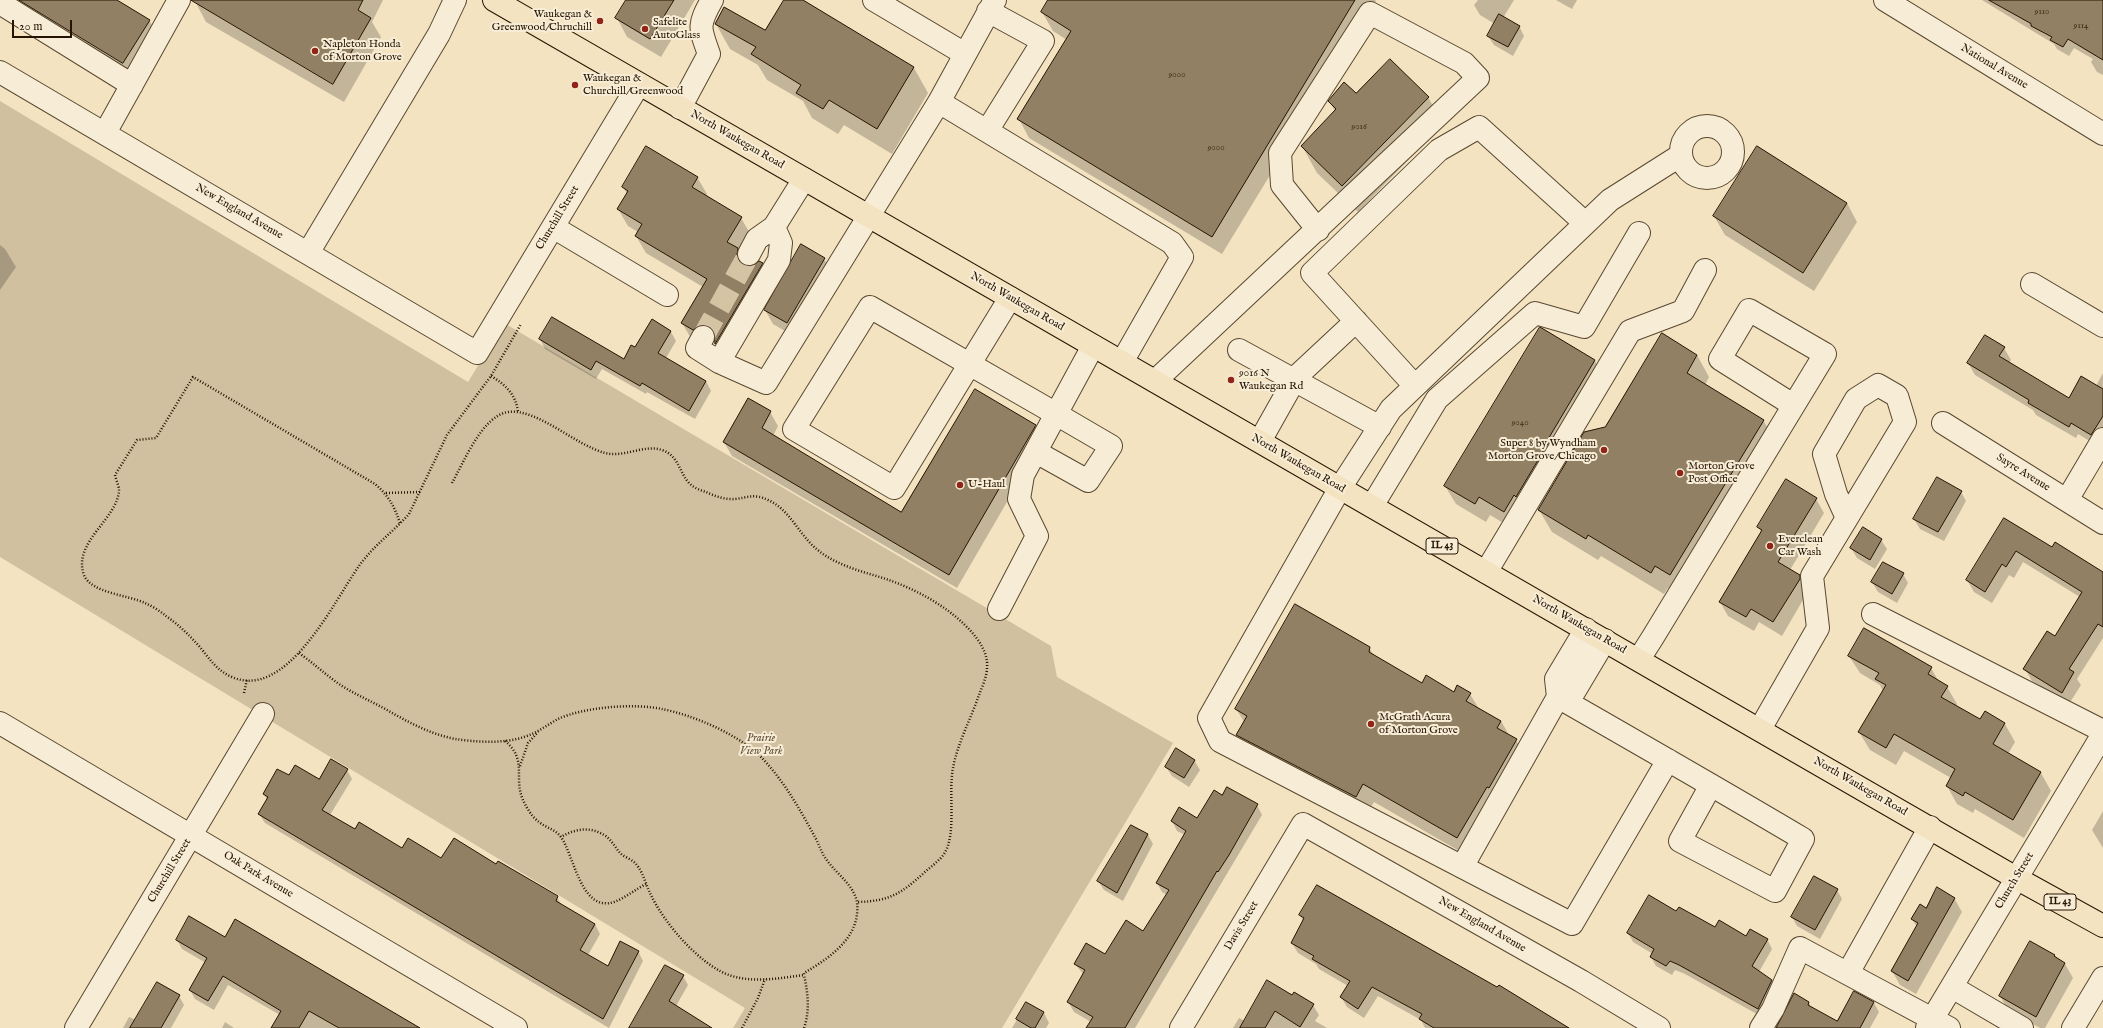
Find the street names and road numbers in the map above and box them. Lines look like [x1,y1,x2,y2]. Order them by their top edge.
street label: National Avenue [1958,42,2030,92]
street label: North Waukegan Road [688,108,786,172]
street label: New England Avenue [193,182,285,242]
street label: Churchill Street [534,183,582,253]
street label: North Waukegan Road [968,270,1066,334]
street label: North Waukegan Road [1249,432,1347,496]
street label: Sayre Avenue [1994,451,2052,495]
road number: IL 43 [1426,538,1458,554]
street label: North Waukegan Road [1530,593,1628,657]
street label: North Waukegan Road [1811,755,1909,819]
street label: Churchill Street [146,836,194,906]
street label: Oak Park Avenue [221,849,295,901]
street label: Church Street [1993,850,2037,912]
road number: IL 43 [2044,894,2076,910]
street label: New England Avenue [1436,895,1528,955]
street label: Davis Street [1222,899,1262,953]

